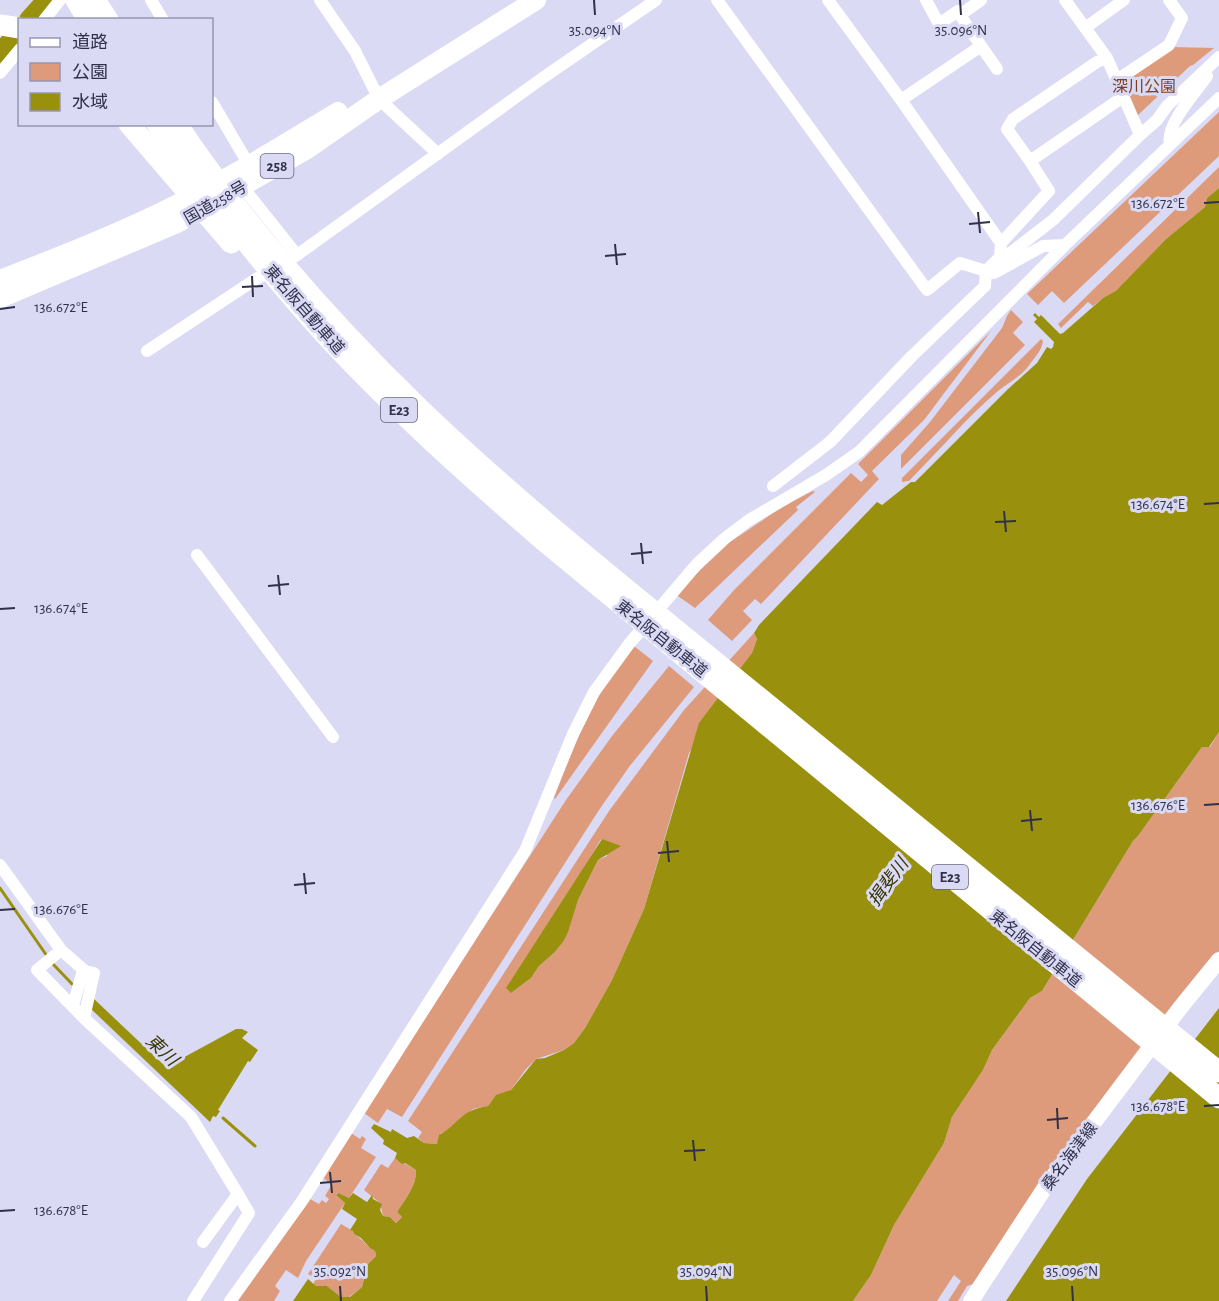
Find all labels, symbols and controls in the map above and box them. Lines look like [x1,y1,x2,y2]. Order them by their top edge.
legend [18,18,213,126]
text: 35.094°N [569,23,621,38]
text: 35.096°N [935,23,987,38]
text: 道路 [72,32,108,52]
text: 公園 [72,63,108,82]
park label: 深川公園 [1112,78,1176,95]
text: 水域 [72,93,108,112]
road number: 258 [260,154,294,178]
street label: 国道258号 [181,178,250,227]
text: 136.672°E [1131,196,1185,211]
street label: 東名阪自動車道 [261,261,348,357]
text: 136.672°E [34,300,88,315]
road number: E23 [381,398,417,422]
text: 136.674°E [1131,497,1185,512]
street label: 東名阪自動車道 [613,597,711,680]
text: 136.674°E [34,601,88,616]
text: 136.676°E [1131,798,1185,813]
water label: 揖斐川 [864,853,913,910]
road number: E23 [932,865,968,889]
text: 136.676°E [34,902,88,917]
street label: 東名阪自動車道 [987,907,1085,990]
water label: 東川 [142,1030,183,1071]
text: 136.678°E [1131,1099,1185,1114]
street label: 桑名海津線 [1039,1119,1100,1193]
text: 136.678°E [34,1203,88,1218]
text: 35.092°N [314,1264,366,1279]
text: 35.094°N [680,1264,732,1279]
text: 35.096°N [1046,1264,1098,1279]

